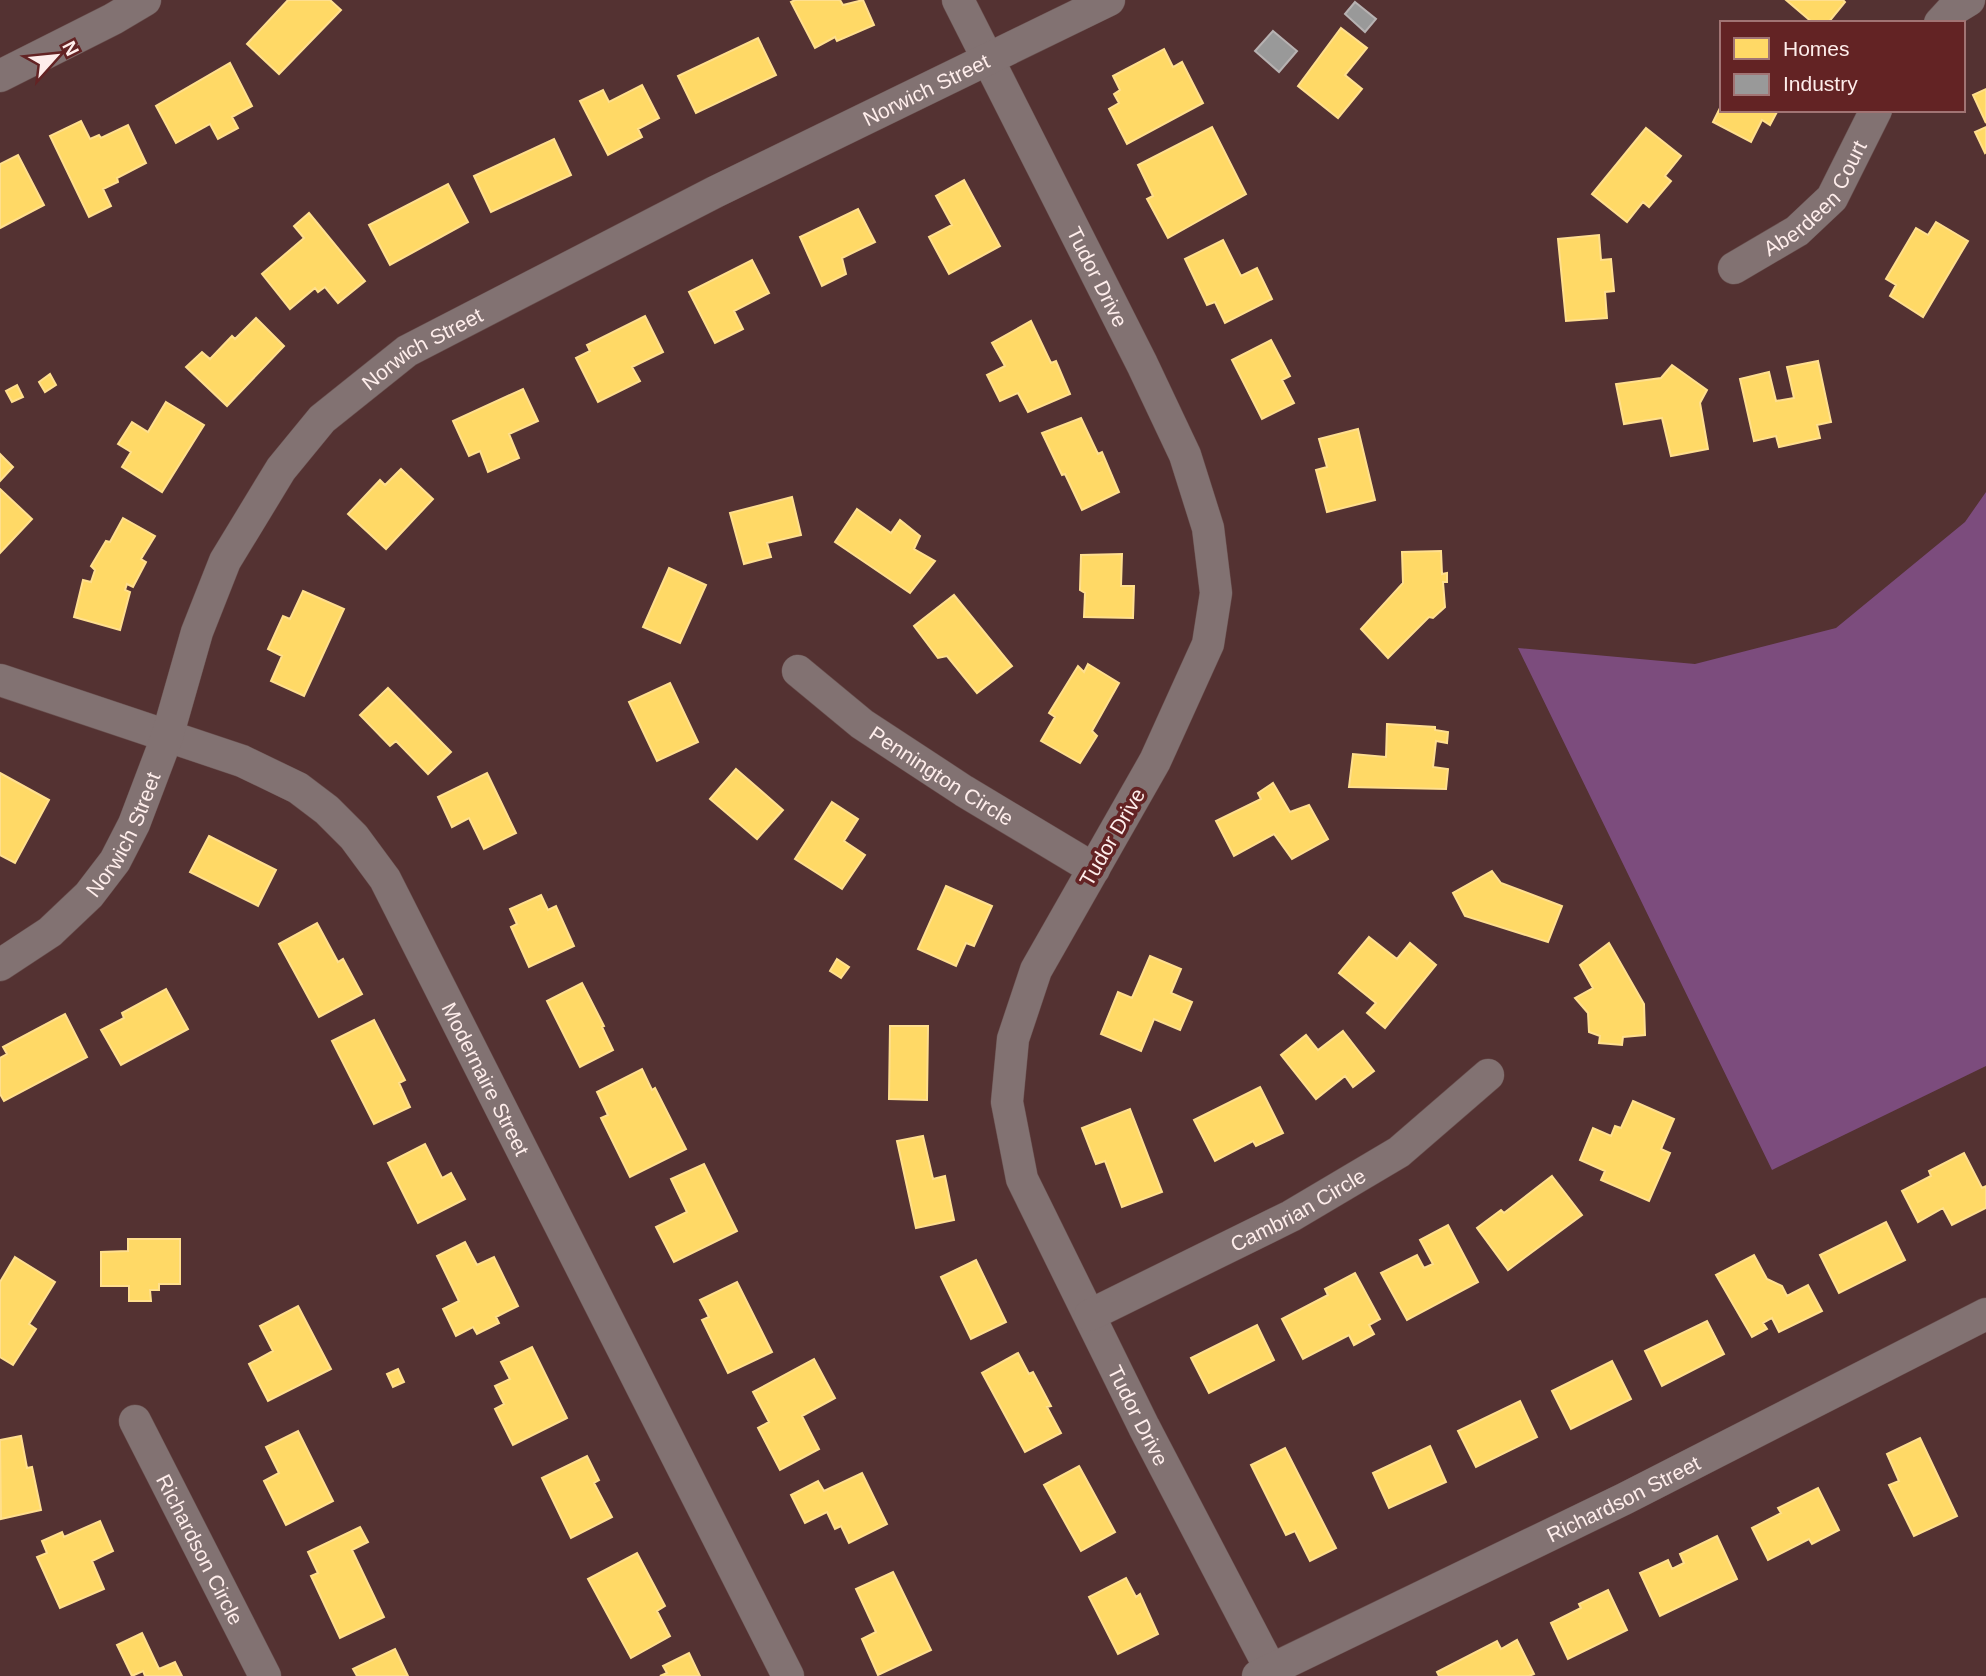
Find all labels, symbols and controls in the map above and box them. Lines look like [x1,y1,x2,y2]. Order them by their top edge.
north arrow [21,21,91,91]
legend [1720,21,1965,112]
text: Homes [1783,37,1850,60]
text: N [58,38,83,59]
street label: Norwich Street [859,49,993,130]
text: Industry [1783,72,1858,95]
street label: Aberdeen Court [1759,136,1871,260]
street label: Tudor Drive [1063,223,1133,330]
street label: Norwich Street [357,303,486,394]
street label: Pennington Circle [866,721,1018,830]
street label: Norwich Street [81,768,164,901]
street label: Tudor Drive [1075,784,1149,890]
street label: Modernaire Street [438,999,534,1159]
street label: Cambrian Circle [1226,1163,1369,1256]
street label: Tudor Drive [1104,1361,1173,1469]
street label: Richardson Street [1543,1451,1704,1546]
street label: Richardson Circle [152,1470,248,1628]

